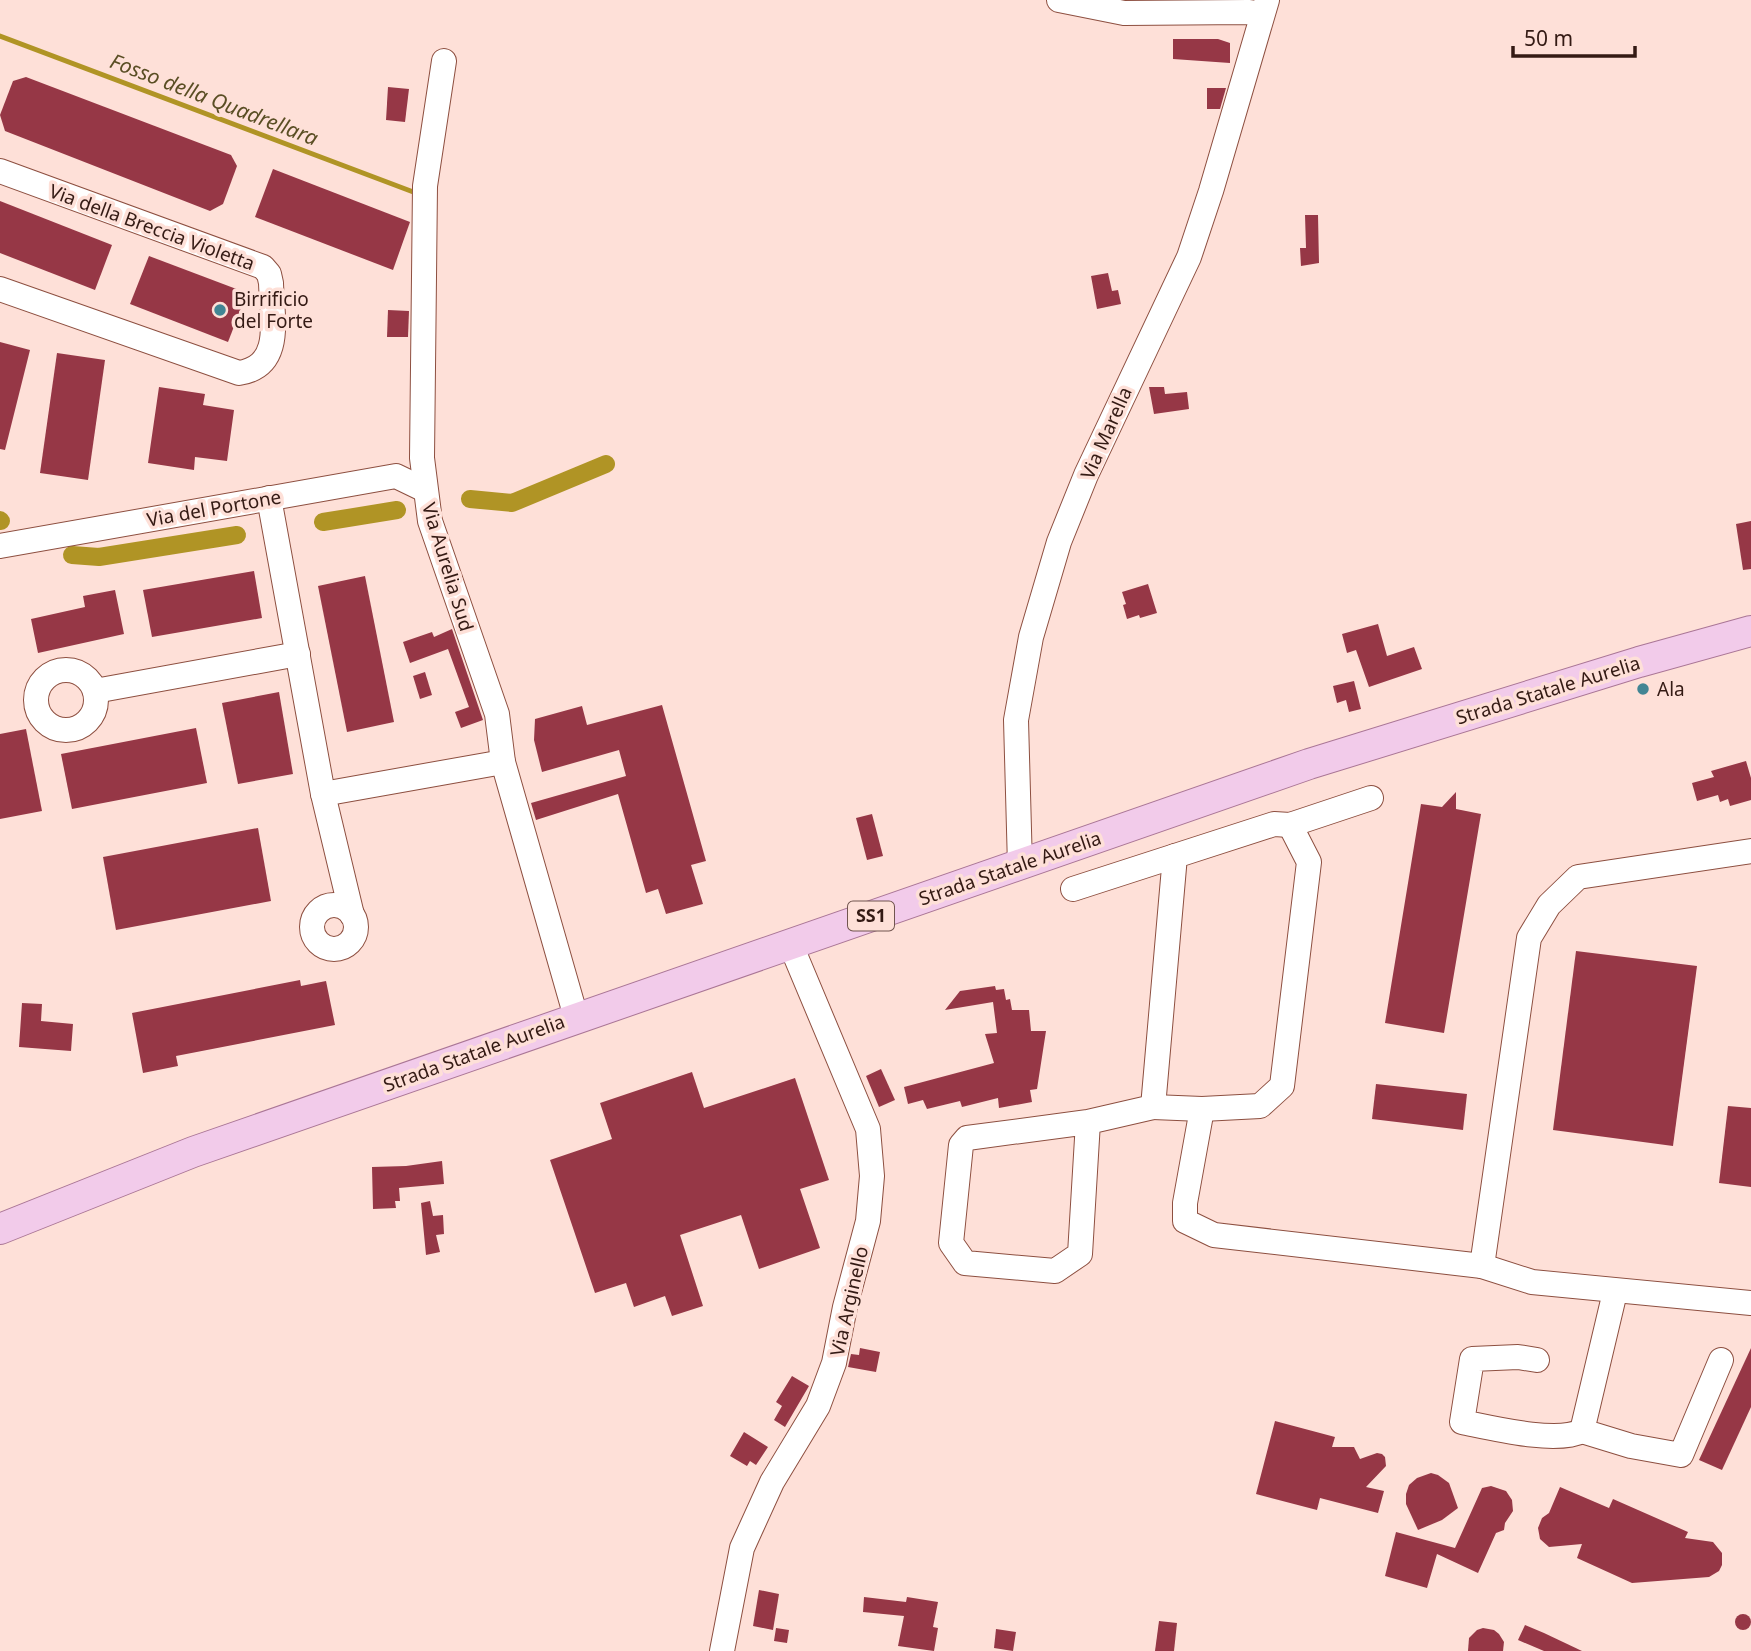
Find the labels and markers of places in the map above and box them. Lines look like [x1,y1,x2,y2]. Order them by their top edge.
place label: Birrificio del Forte [234,286,313,334]
marker: Birrificio del Forte [212,302,228,318]
place label: Ala [1657,676,1685,702]
marker: Ala [1635,681,1651,697]

